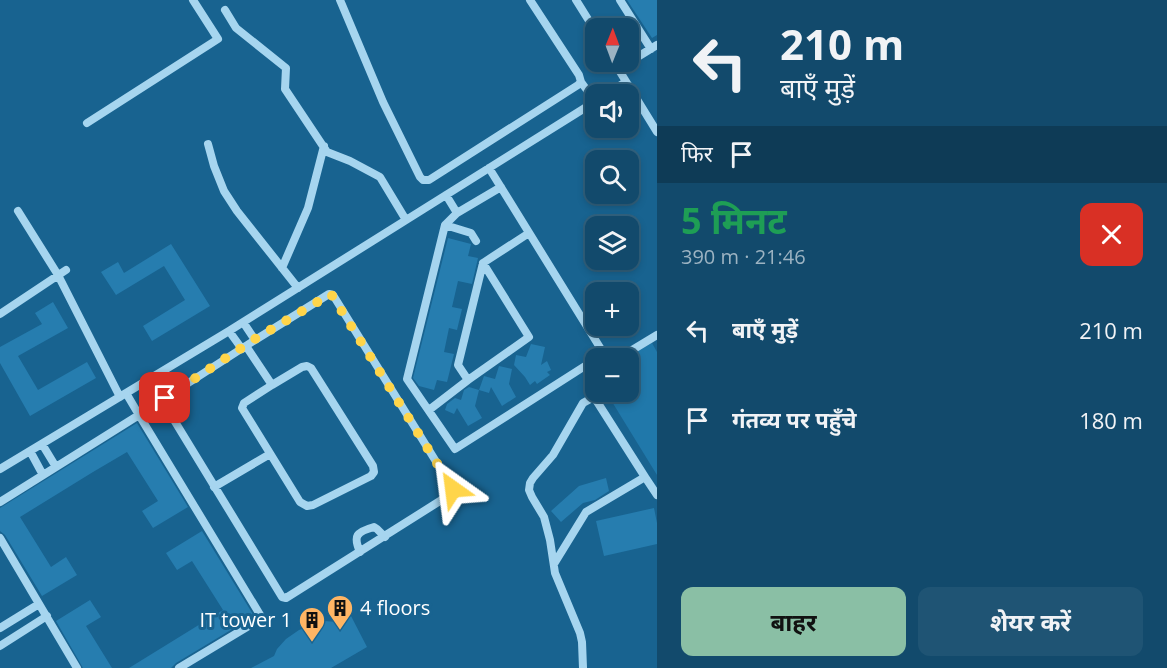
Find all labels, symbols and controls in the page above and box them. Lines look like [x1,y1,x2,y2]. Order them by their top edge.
text: 210 m [780,15,904,72]
north arrow [585,18,639,72]
map controls [585,18,639,402]
icon: left [681,24,759,102]
text: बाएँ मुड़ें [780,69,855,106]
button: sound [585,84,639,138]
text: फिर [681,138,713,168]
icon: arrive [725,138,758,171]
button: search [585,150,639,204]
text: 5 मिनट [681,196,787,245]
button: close [1080,203,1143,266]
button: layers [585,216,639,270]
text: 390 m · 21:46 [681,243,806,270]
button: + [585,282,639,336]
icon: left [681,314,714,347]
text: बाएँ मुड़ें [732,314,798,344]
text: 210 m [1079,315,1143,345]
button: − [585,348,639,402]
pin [139,372,190,423]
icon: arrive [148,381,181,414]
icon: arrive [681,404,714,437]
text: गंतव्य पर पहुँचे [732,404,857,434]
text: 180 m [1079,405,1143,435]
position arrow [421,457,485,521]
button: बाहर [681,587,906,656]
button: शेयर करें [918,587,1143,656]
building icon: 4 floors [325,593,355,631]
place label: 4 floors [360,594,430,621]
building icon: IT tower 1 [297,605,327,643]
place label: IT tower 1 [200,606,292,633]

